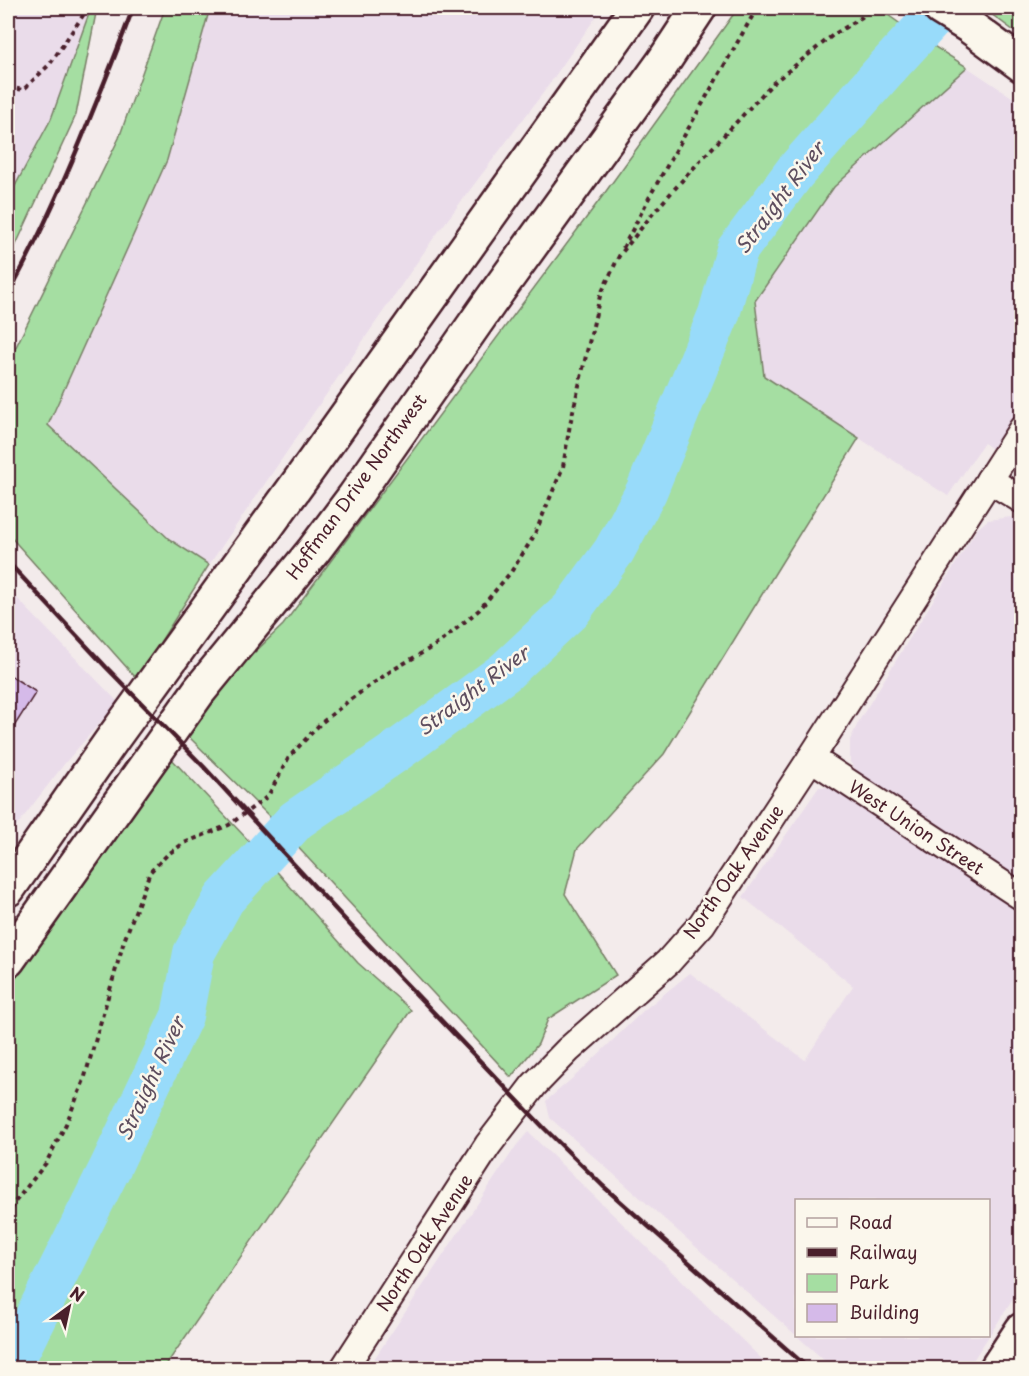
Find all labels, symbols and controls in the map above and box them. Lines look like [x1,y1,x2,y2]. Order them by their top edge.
water label: Straight River [727,133,833,260]
street label: Hoffman Drive Northwest [279,388,433,585]
water label: Straight River [410,636,537,742]
street label: West Union Street [844,773,990,881]
street label: North Oak Avenue [676,798,790,944]
water label: Straight River [108,1009,193,1145]
street label: North Oak Avenue [369,1168,478,1316]
legend [795,1199,990,1337]
text: Road [849,1208,893,1235]
text: Railway [849,1238,917,1265]
text: Park [849,1268,889,1295]
north arrow [39,1277,99,1337]
text: N [66,1280,90,1307]
text: Building [849,1298,919,1325]

